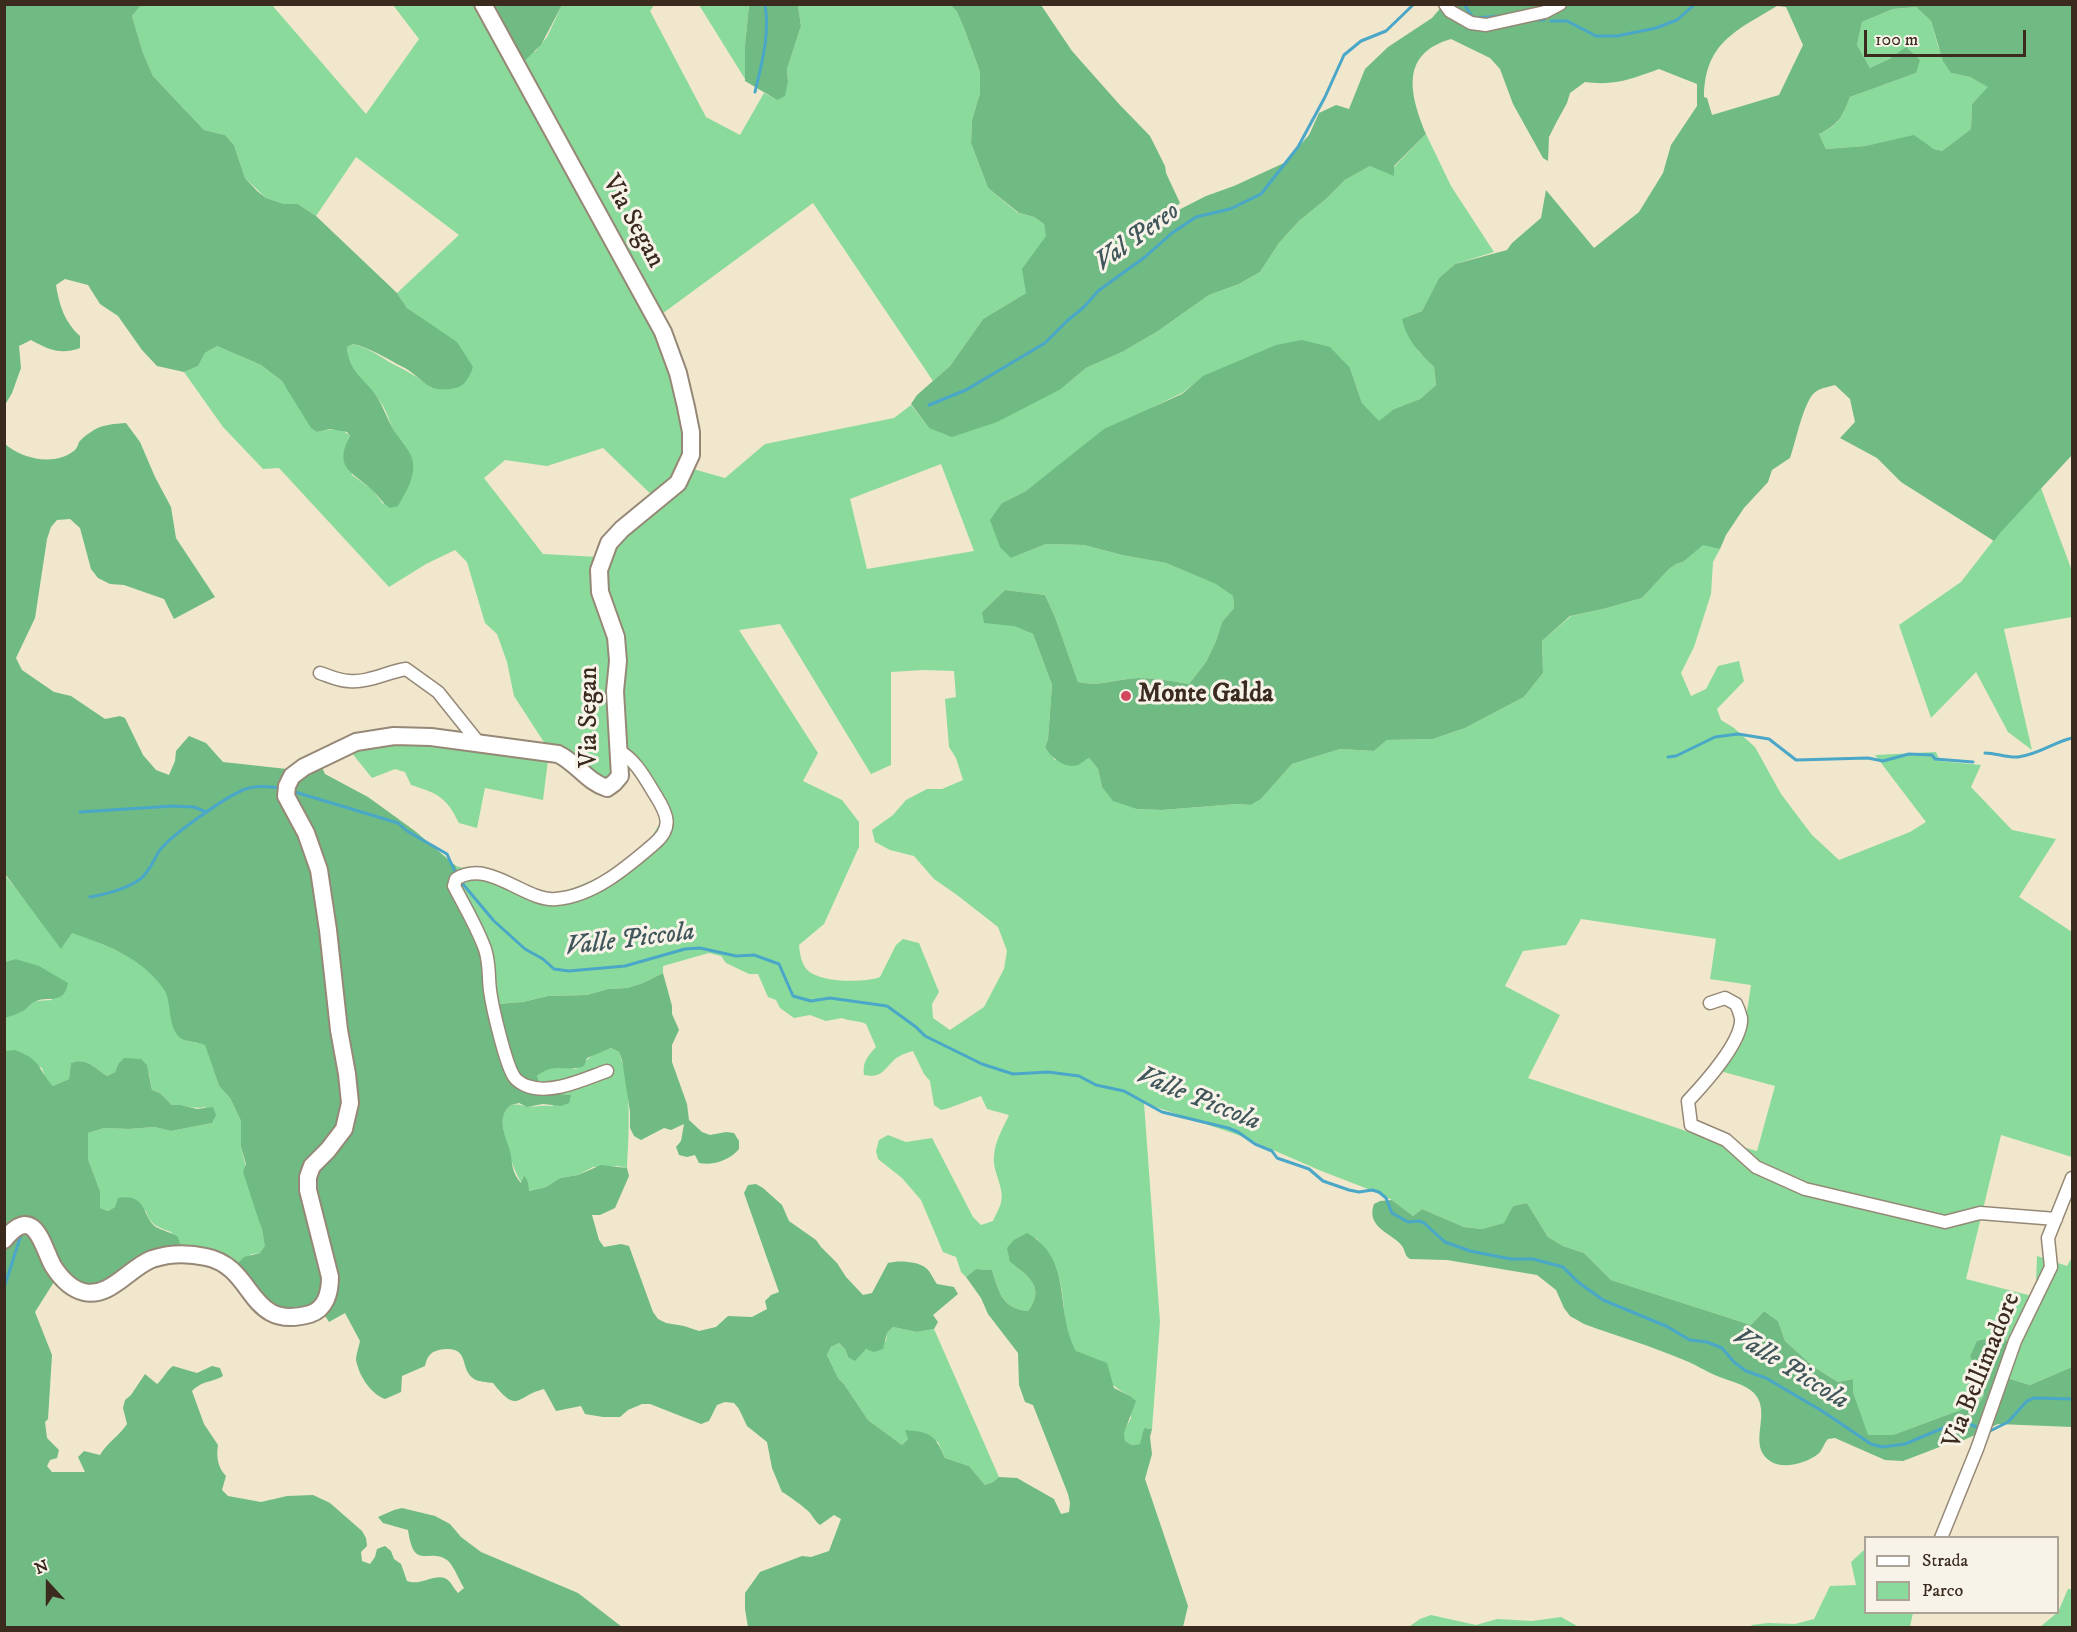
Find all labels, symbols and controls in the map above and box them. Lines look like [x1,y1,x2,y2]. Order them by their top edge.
scale bar [1867,18,2029,56]
text: 100 m [1875,29,1918,51]
street label: Via Segan [594,170,670,274]
water label: Val Pereo [1089,196,1187,280]
street label: Via Segan [575,666,607,768]
place label: Monte Galda [1138,680,1273,712]
marker: Monte Galda [1119,689,1133,703]
water label: Valle Piccola [563,917,697,965]
water label: Valle Piccola [1131,1061,1265,1139]
street label: Via Bellimadore [1938,1288,2028,1454]
water label: Valle Piccola [1726,1322,1854,1418]
legend [1864,1536,2059,1614]
text: Strada [1922,1550,1968,1572]
north arrow [18,1554,78,1614]
text: N [32,1556,51,1579]
text: Parco [1922,1580,1963,1602]

